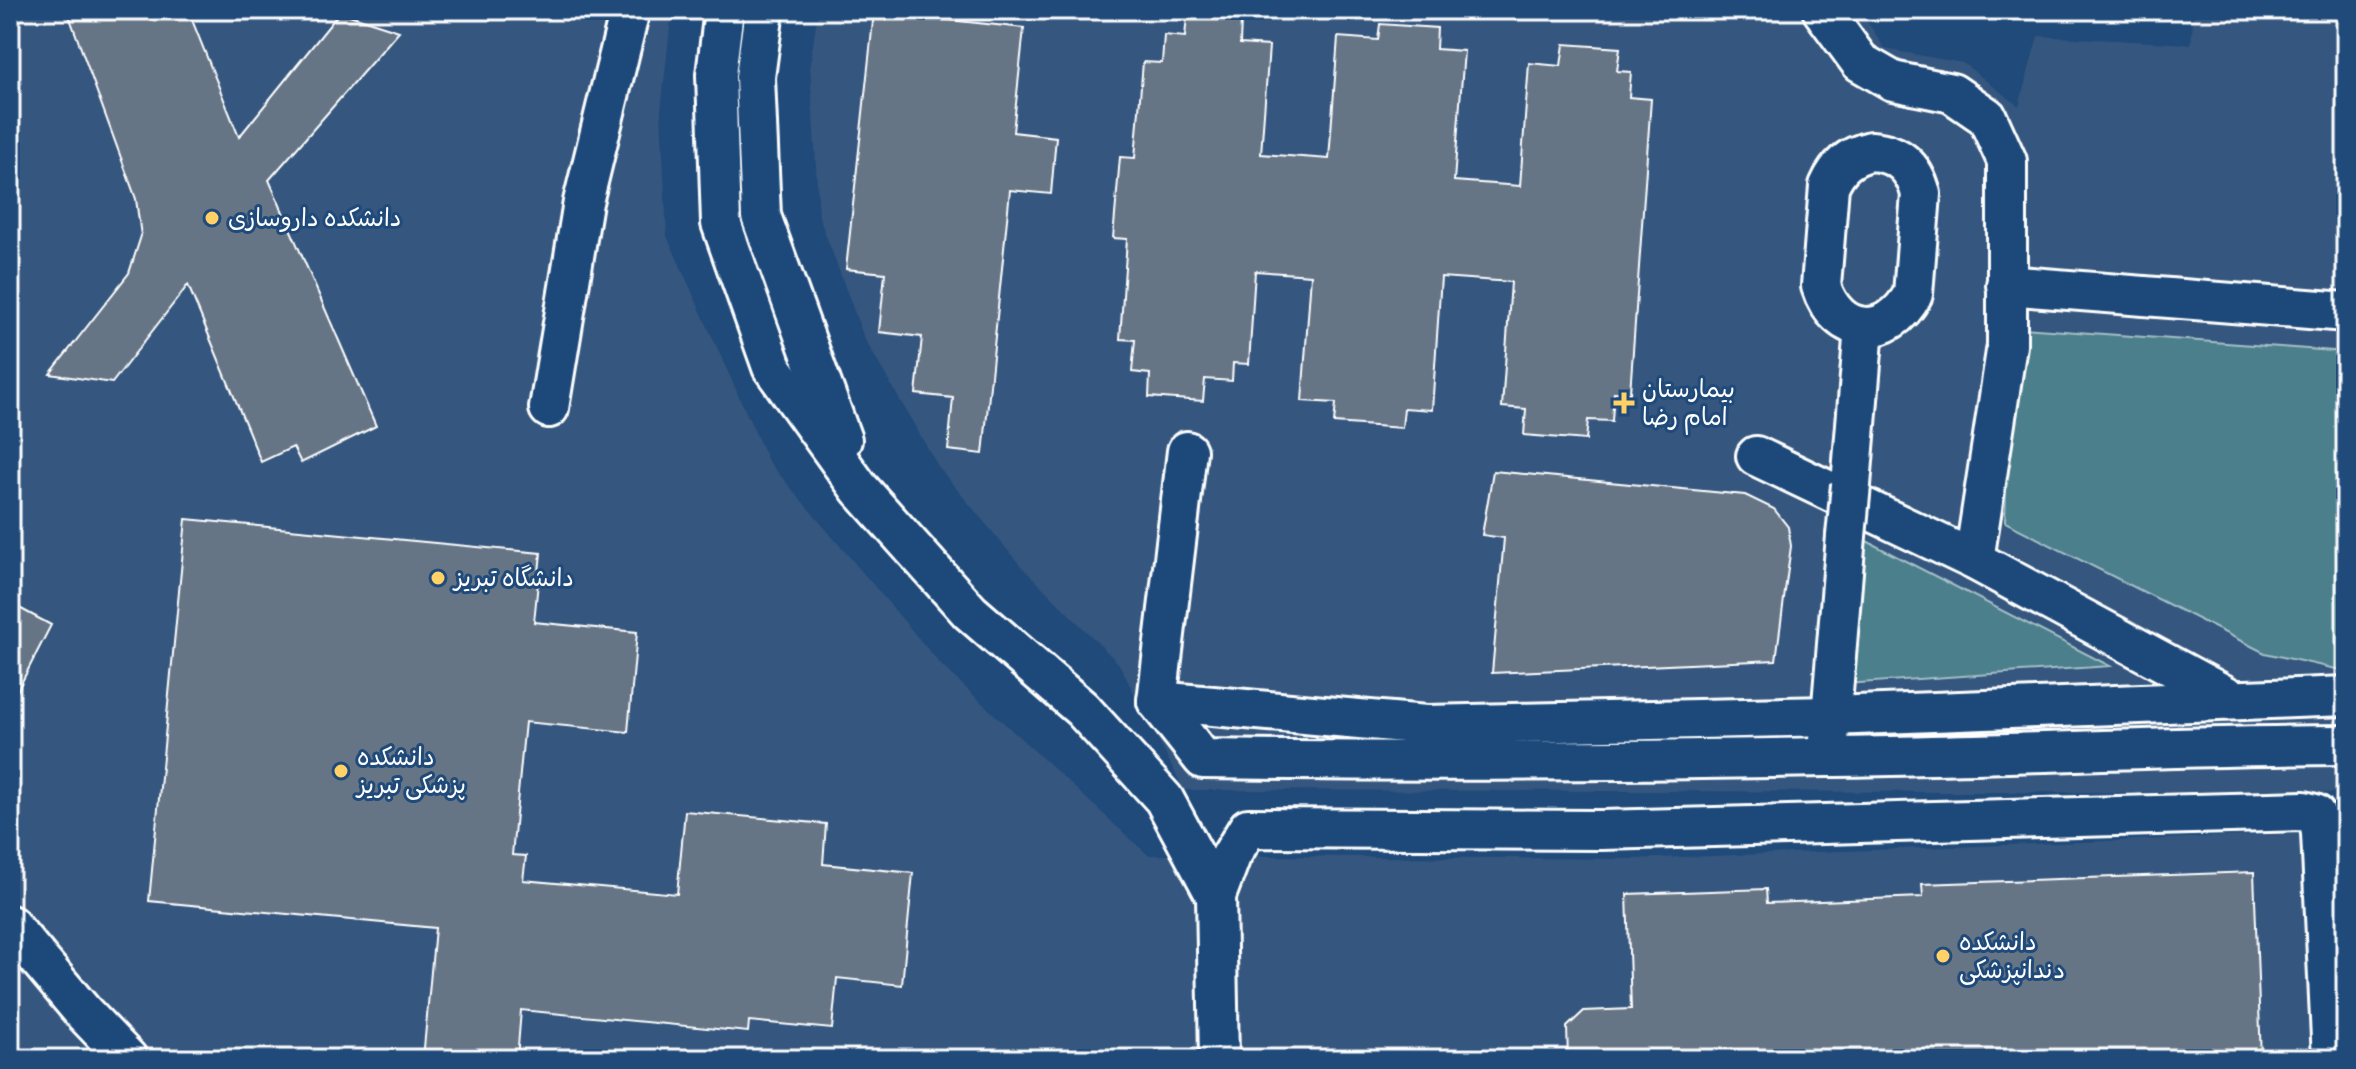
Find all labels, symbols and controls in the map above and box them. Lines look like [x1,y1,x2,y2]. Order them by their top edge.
place label: دانشکده داروسازی [228,203,401,232]
marker: دانشکده داروسازی [203,209,221,227]
place label: بیمارستان امام رضا [1642,374,1735,435]
marker: بیمارستان امام رضا [1613,392,1635,414]
place label: دانشگاه تبریز [452,563,574,592]
marker: دانشگاه تبریز [429,569,447,587]
place label: دانشکده پزشکی تبریز [355,742,466,800]
marker: دانشکده پزشکی تبریز [332,762,350,780]
place label: دانشکده دندانپزشکی [1959,927,2065,985]
marker: دانشکده دندانپزشکی [1934,947,1952,965]

